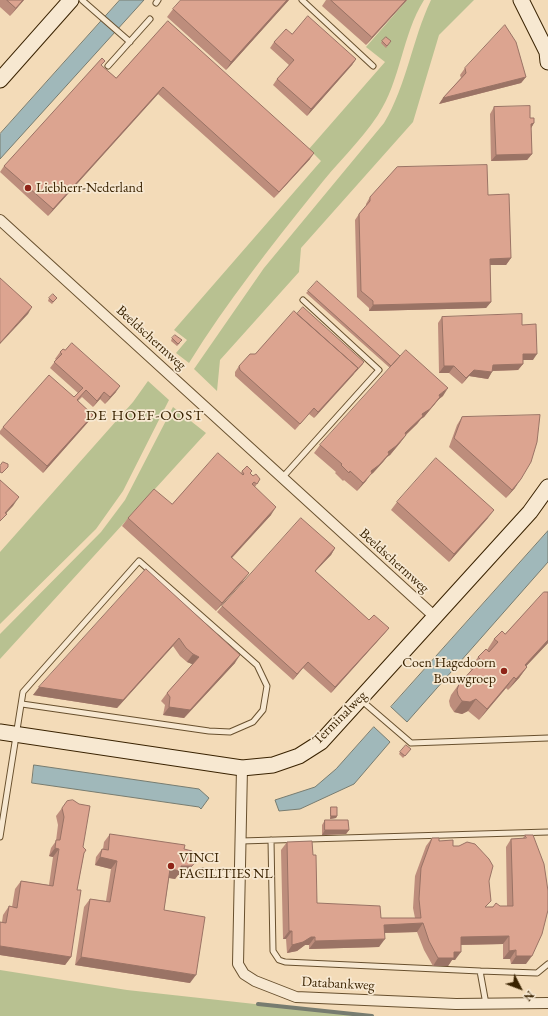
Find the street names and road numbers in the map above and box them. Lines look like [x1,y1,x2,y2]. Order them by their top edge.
street label: Beeldschermweg [113,302,189,374]
street label: Beeldschermweg [356,525,432,597]
street label: Terminalweg [309,687,371,749]
street label: Databankweg [301,974,375,994]

